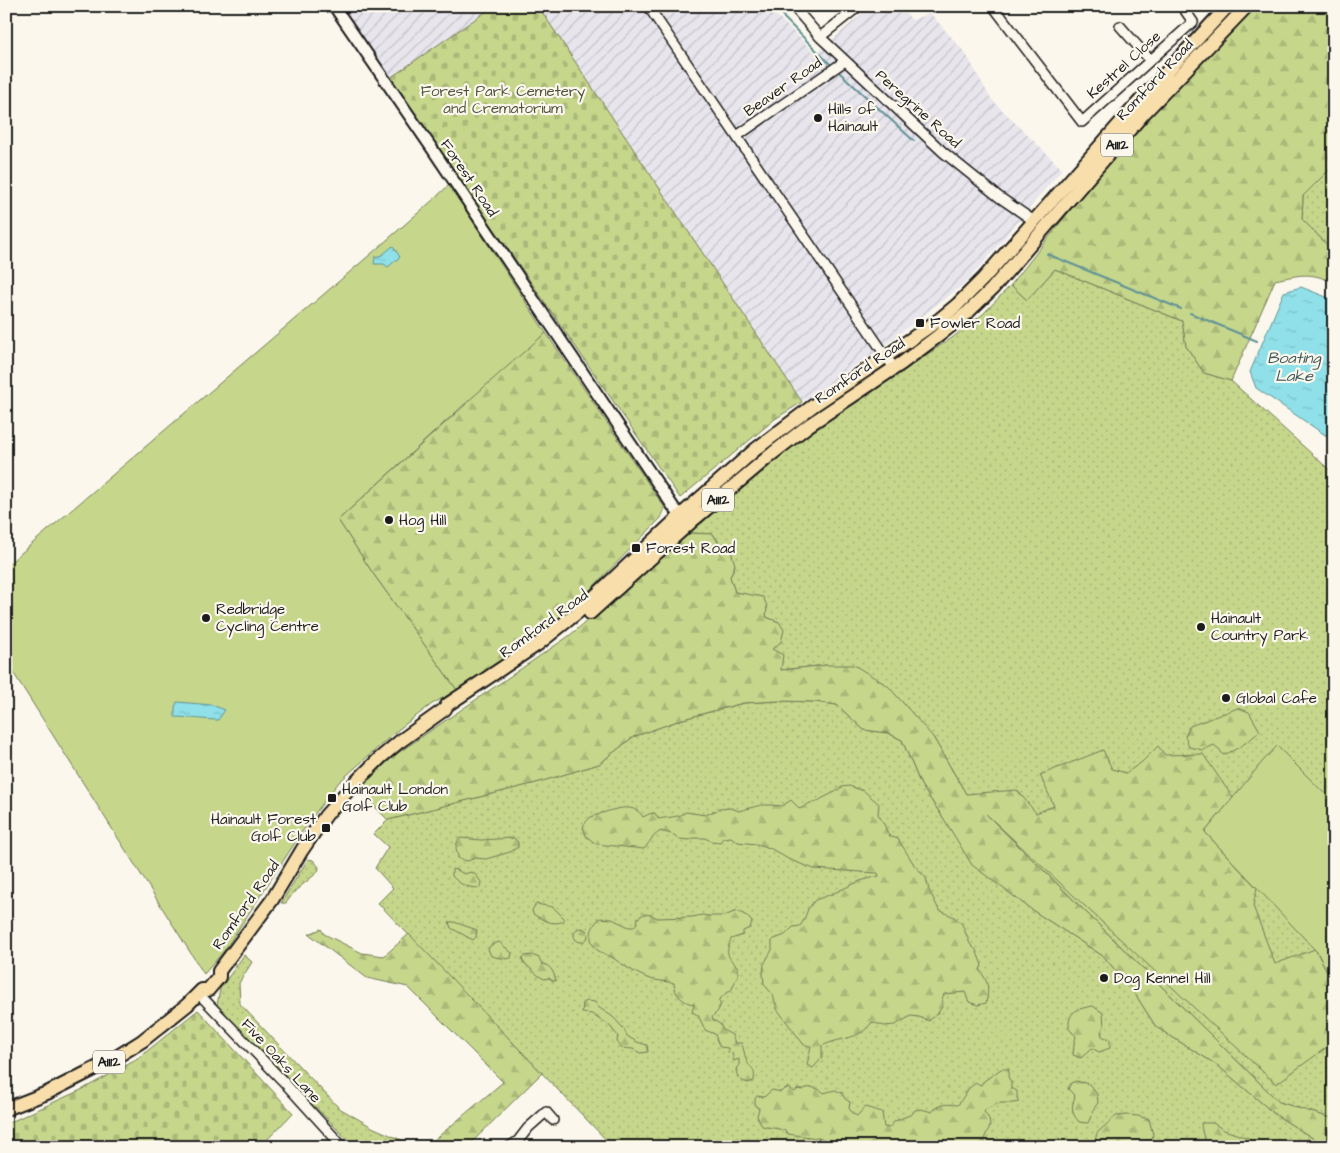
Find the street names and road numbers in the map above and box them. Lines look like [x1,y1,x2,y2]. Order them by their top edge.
street label: Kestrel Close [1083,26,1165,104]
street label: Romford Road [1112,34,1199,125]
street label: Beaver Road [740,52,827,122]
street label: Peregrine Road [870,65,966,154]
road number: A1112 [1101,134,1133,156]
street label: Forest Road [435,135,503,221]
street label: Romford Road [811,333,909,409]
road number: A1112 [702,488,734,512]
street label: Romford Road [496,585,593,663]
street label: Romford Road [207,856,285,954]
street label: Five Oaks Lane [236,1014,326,1108]
road number: A1112 [93,1050,125,1074]

